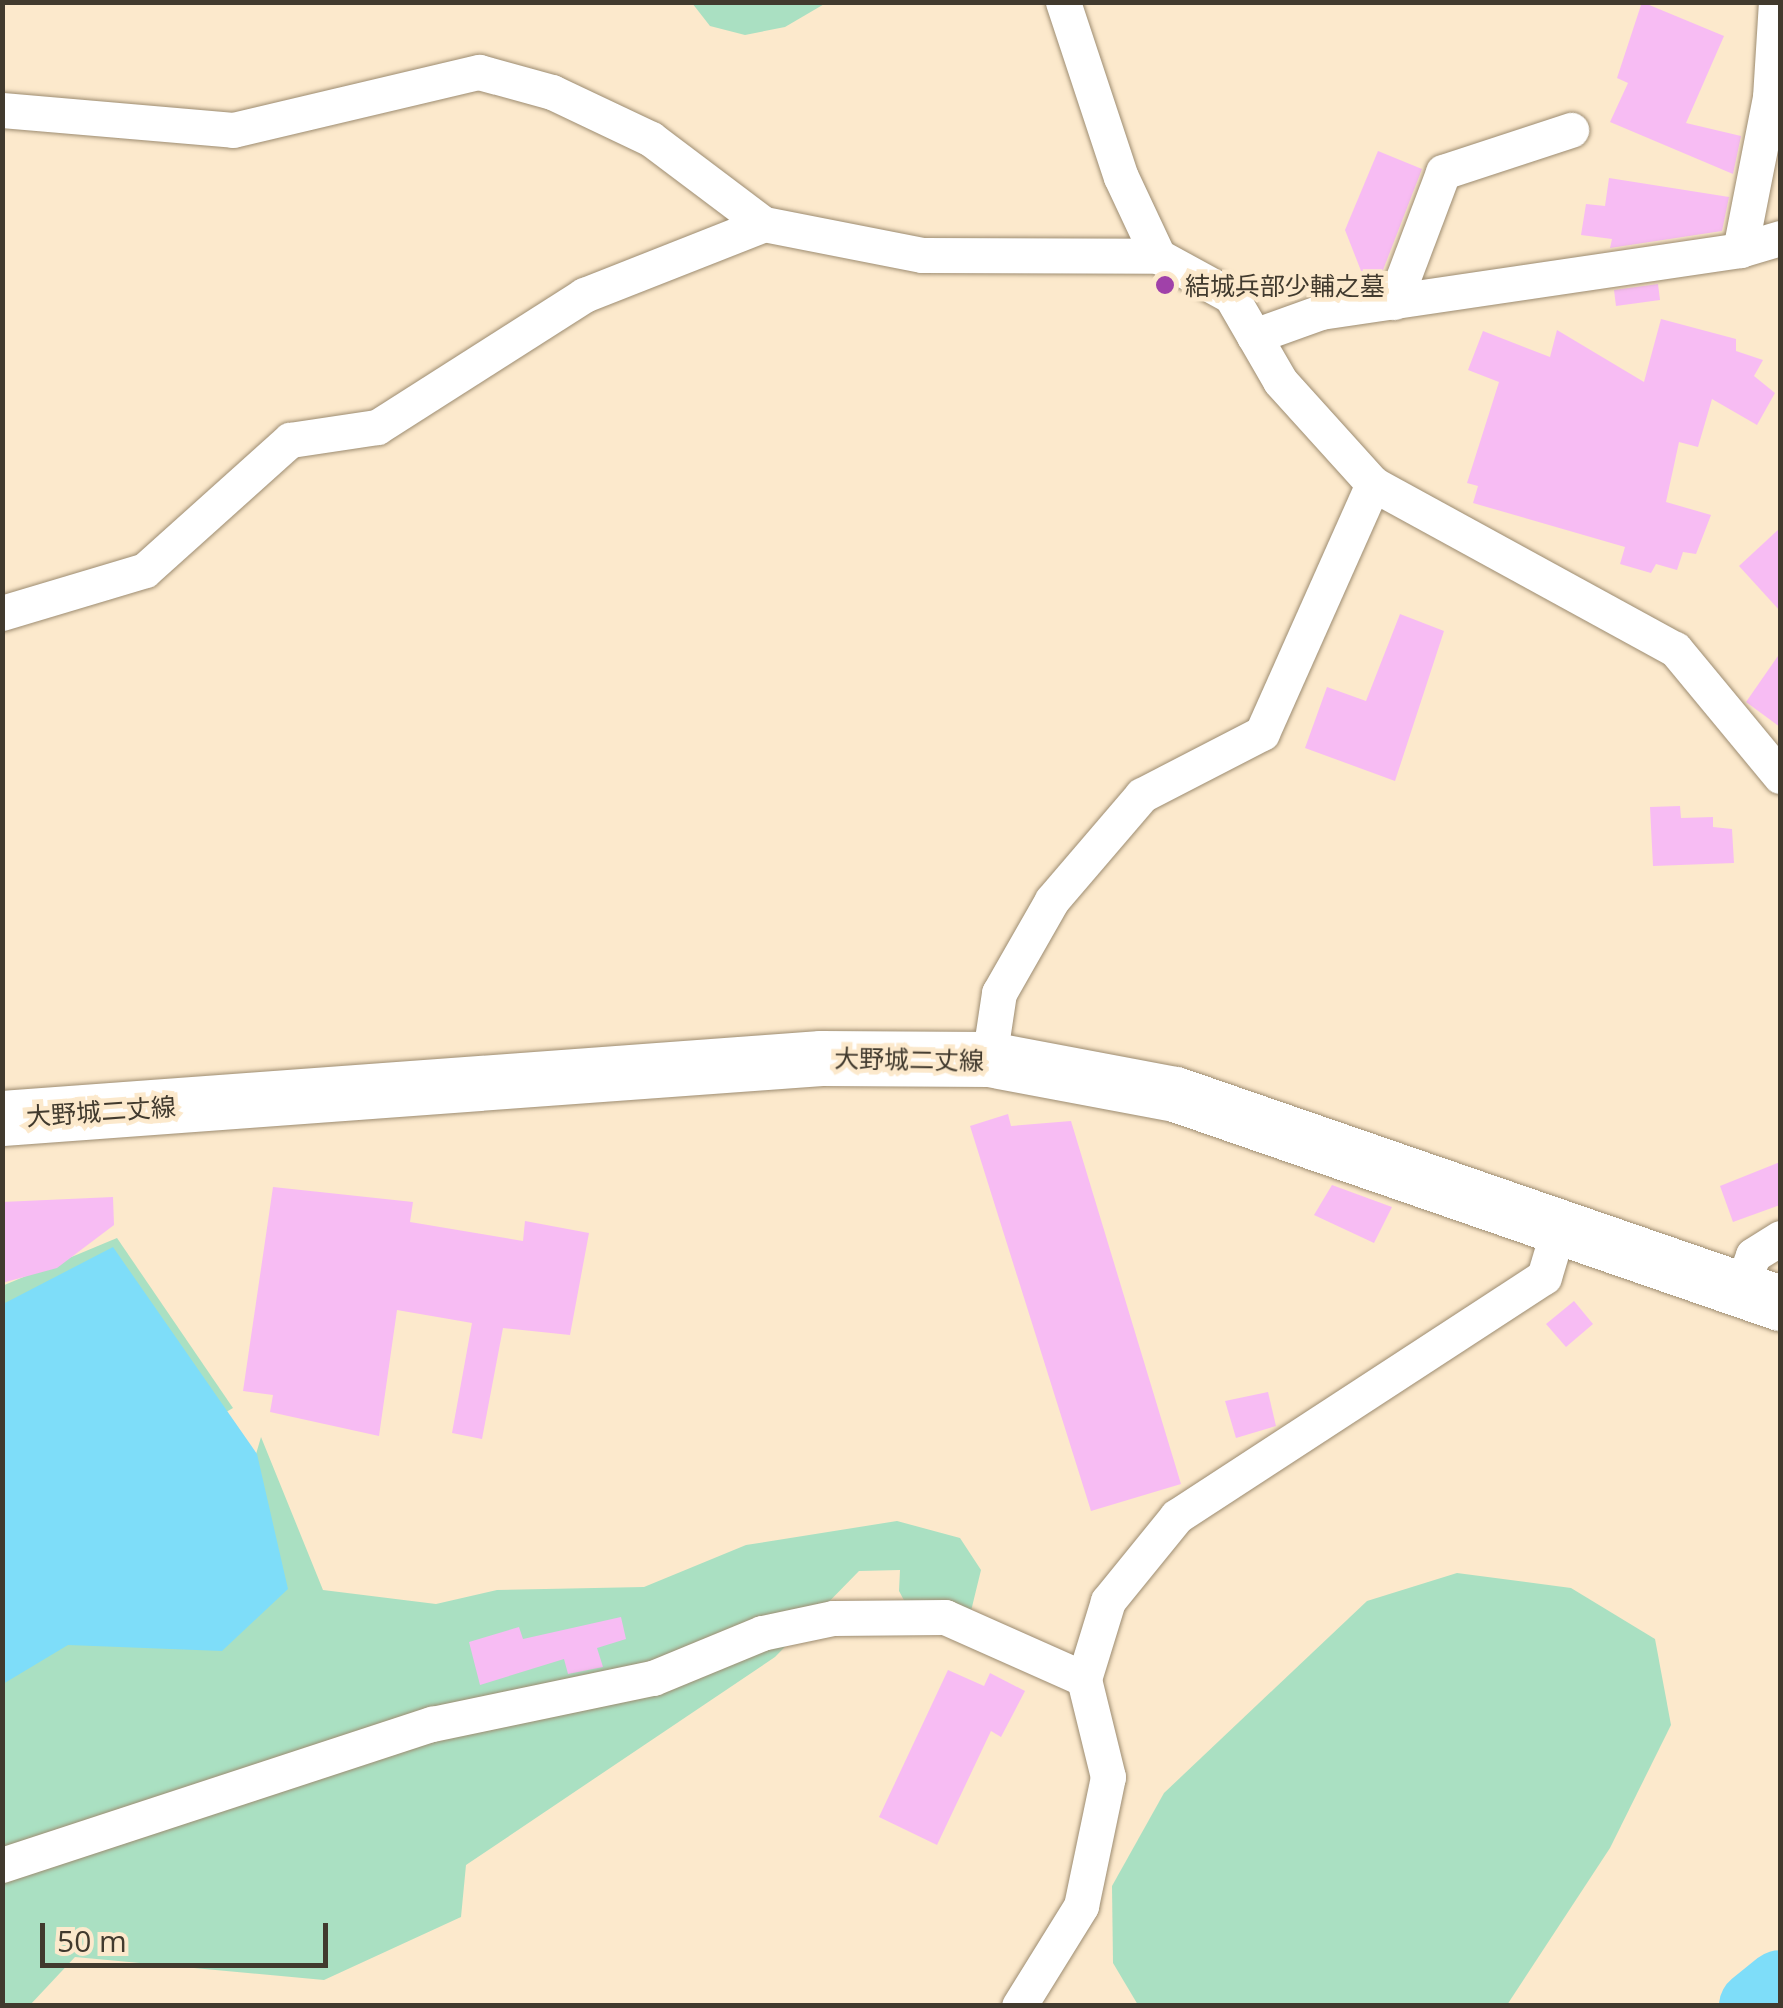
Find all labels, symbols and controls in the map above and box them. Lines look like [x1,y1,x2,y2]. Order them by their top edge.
place label: 結城兵部少輔之墓 [1185,270,1385,300]
marker: 結城兵部少輔之墓 [1154,274,1176,296]
street label: 大野城二丈線 [834,1043,984,1075]
street label: 大野城二丈線 [25,1091,177,1131]
scale bar [45,1903,332,1965]
text: 50 m [57,1920,127,1961]

